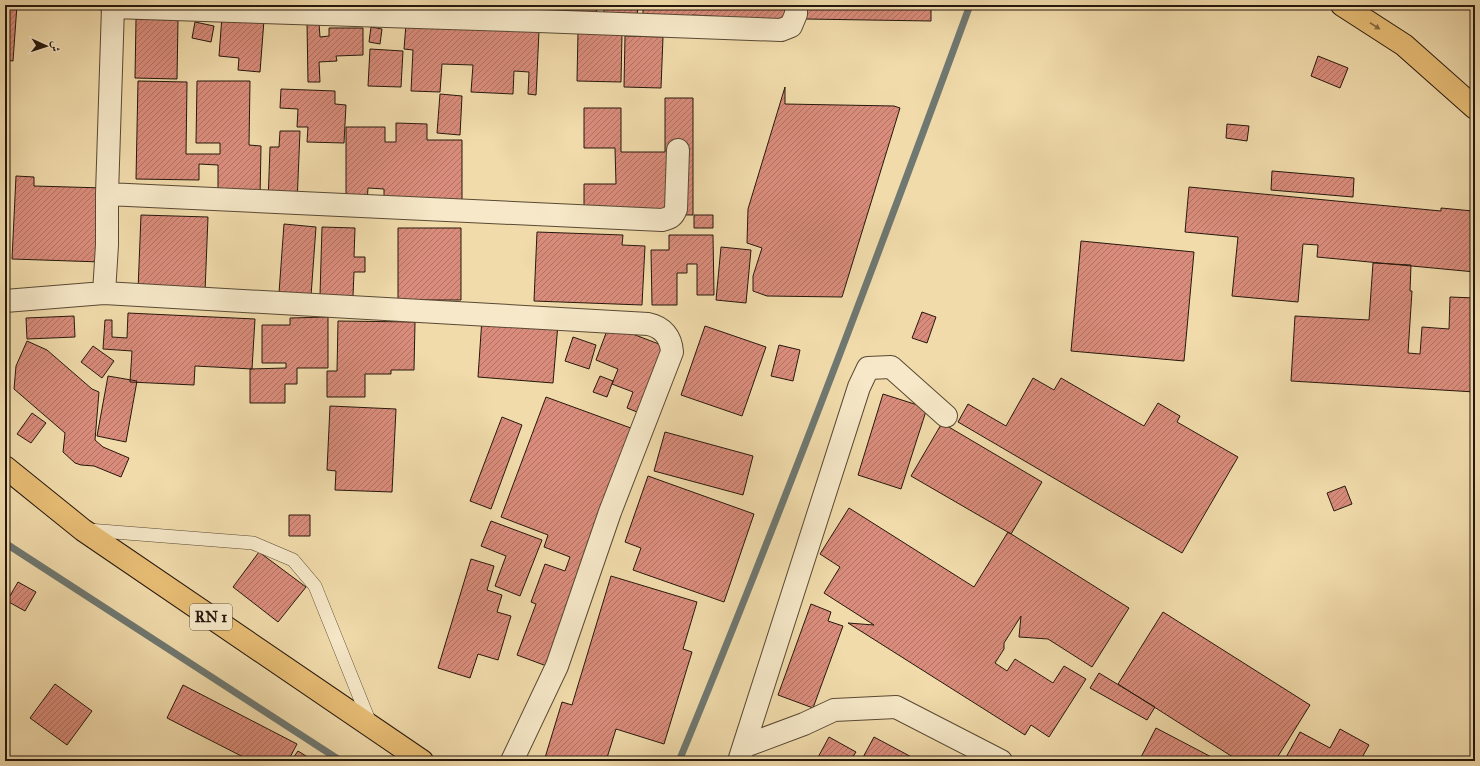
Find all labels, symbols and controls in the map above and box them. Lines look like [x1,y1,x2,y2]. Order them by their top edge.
one-way arrow [1369,23,1381,30]
north arrow [26,26,66,66]
text: ش [49,41,62,52]
road number: RN 1 [190,604,232,630]

